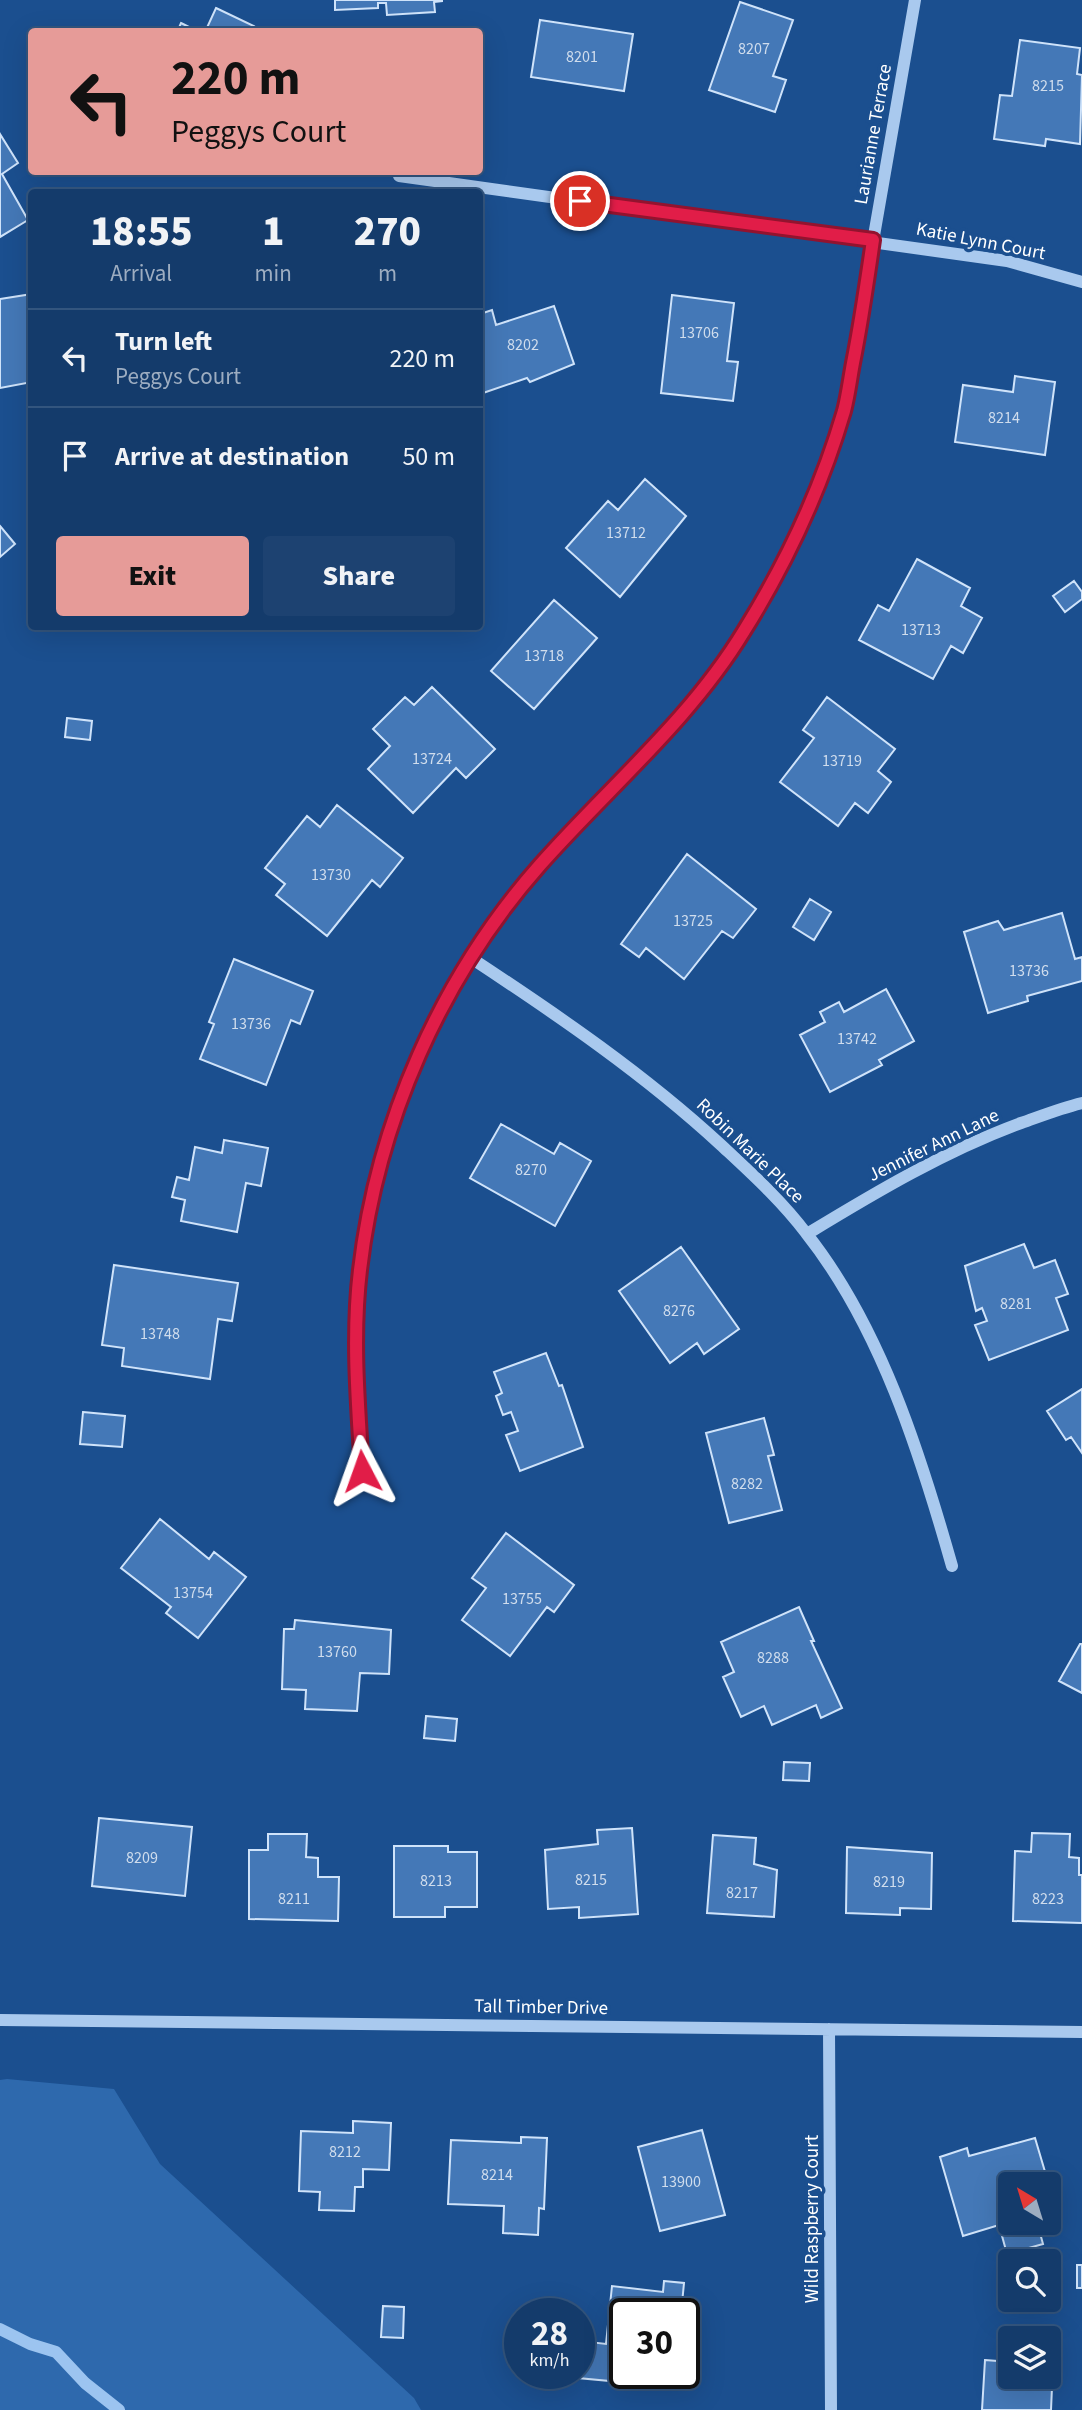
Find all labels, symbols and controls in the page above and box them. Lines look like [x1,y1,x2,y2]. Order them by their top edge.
house number: 8207 [738,38,770,60]
text: 220 m [171,44,300,114]
house number: 8201 [566,46,598,68]
icon: left [56,56,147,147]
street label: Laurianne Terrace [848,62,899,207]
house number: 8215 [1032,75,1064,97]
text: Peggys Court [171,109,346,155]
pin [550,171,610,231]
icon: arrive [561,182,599,220]
text: 18:55 [90,202,193,262]
text: 1 [262,202,284,262]
text: 270 [354,202,421,262]
street label: Katie Lynn Court [914,216,1048,267]
text: Arrival [110,257,172,290]
text: min [255,257,292,290]
text: m [378,257,397,290]
house number: 13706 [679,322,719,344]
text: Turn left [115,323,212,360]
house number: 8202 [507,334,539,356]
icon: left [56,339,94,377]
text: 220 m [389,340,455,377]
text: Peggys Court [115,360,241,393]
house number: 8214 [988,407,1020,429]
icon: arrive [56,437,94,475]
text: Arrive at destination [115,438,349,475]
text: 50 m [402,438,455,475]
house number: 13712 [606,522,646,544]
button: Exit [56,536,249,616]
button: Share [263,536,455,616]
house number: 13713 [901,619,941,641]
house number: 13718 [524,645,564,667]
house number: 13724 [412,748,452,770]
house number: 13719 [822,750,862,772]
house number: 13730 [311,864,351,886]
house number: 13725 [673,910,713,932]
house number: 13736 [1009,960,1049,982]
house number: 13736 [231,1013,271,1035]
house number: 13742 [837,1028,877,1050]
street label: Robin Marie Place [690,1092,810,1210]
street label: Jennifer Ann Lane [864,1102,1004,1189]
house number: 8270 [515,1159,547,1181]
house number: 8281 [1000,1293,1032,1315]
house number: 8276 [663,1300,695,1322]
house number: 13748 [140,1323,180,1345]
position arrow [325,1434,399,1508]
house number: 8282 [731,1473,763,1495]
house number: 13754 [173,1582,213,1604]
house number: 13755 [502,1588,542,1610]
house number: 13760 [317,1641,357,1663]
house number: 8288 [757,1647,789,1669]
house number: 8209 [126,1847,158,1869]
house number: 8215 [575,1869,607,1891]
house number: 8213 [420,1870,452,1892]
house number: 8219 [873,1871,905,1893]
house number: 8217 [726,1882,758,1904]
house number: 8211 [278,1888,310,1910]
house number: 8223 [1032,1888,1064,1910]
street label: Tall Timber Drive [474,1993,608,2022]
street label: Wild Raspberry Court [799,2134,826,2303]
house number: 8212 [329,2141,361,2163]
house number: 8214 [481,2164,513,2186]
house number: 13900 [661,2171,701,2193]
north arrow [998,2172,1060,2235]
map controls [998,2172,1061,2389]
button: search [998,2249,1061,2312]
speed limit sign: 30 [609,2298,700,2389]
text: 28 [531,2309,568,2359]
button: layers [998,2326,1061,2389]
text: km/h [530,2348,569,2373]

